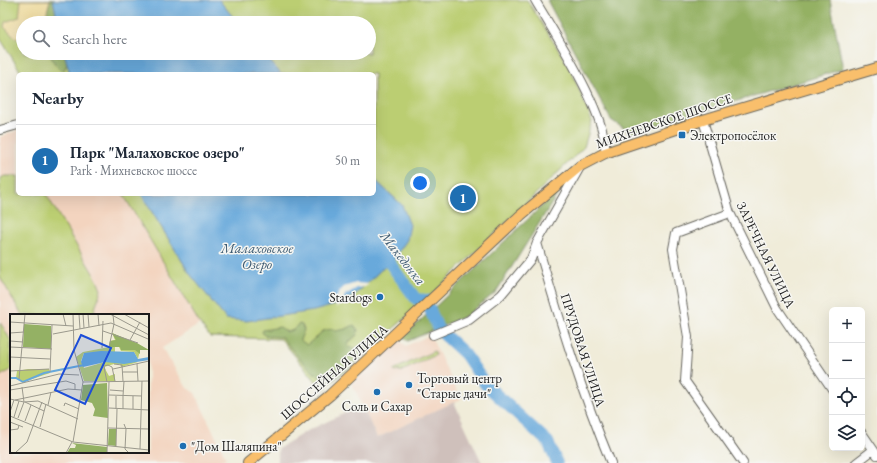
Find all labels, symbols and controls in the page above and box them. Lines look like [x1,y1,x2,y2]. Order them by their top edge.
search box [16,16,376,60]
icon: search [30,27,52,49]
text: Search here [62,29,127,48]
text: Nearby [32,87,84,109]
street label: МИХНЕВСКОЕ ШОССЕ [594,90,734,152]
place label: Электропосёлок [690,127,777,144]
marker: Электропосёлок [677,130,687,140]
text: Парк "Малаховское озеро" [70,143,245,162]
text: 1 [42,152,48,169]
text: 50 m [335,152,360,169]
text: Park · Михневское шоссе [70,162,197,179]
your location [410,173,430,193]
pin: 1 [450,183,476,213]
street label: ЗАРЕЧНАЯ УЛИЦА [733,199,799,312]
water label: Македонка [376,227,430,289]
water label: Малаховское Озеро [220,239,293,273]
place label: Stardogs [329,289,372,306]
street label: ПРУДОВАЯ УЛИЦА [557,291,610,410]
marker: Stardogs [375,292,385,302]
map controls [829,307,865,451]
button: + [829,307,865,343]
inset map [10,314,149,453]
street label: ШОССЕЙНАЯ УЛИЦА [277,320,392,423]
button: − [829,343,865,379]
place label: Торговый центр "Старые дачи" [417,370,502,402]
button: locate [829,379,865,415]
marker: Торговый центр "Старые дачи" [404,380,414,390]
marker: Соль и Сахар [372,387,382,397]
place label: Соль и Сахар [342,398,413,415]
button: layers [829,415,865,451]
place label: "Дом Шаляпина" [191,438,282,455]
marker: "Дом Шаляпина" [178,441,188,451]

